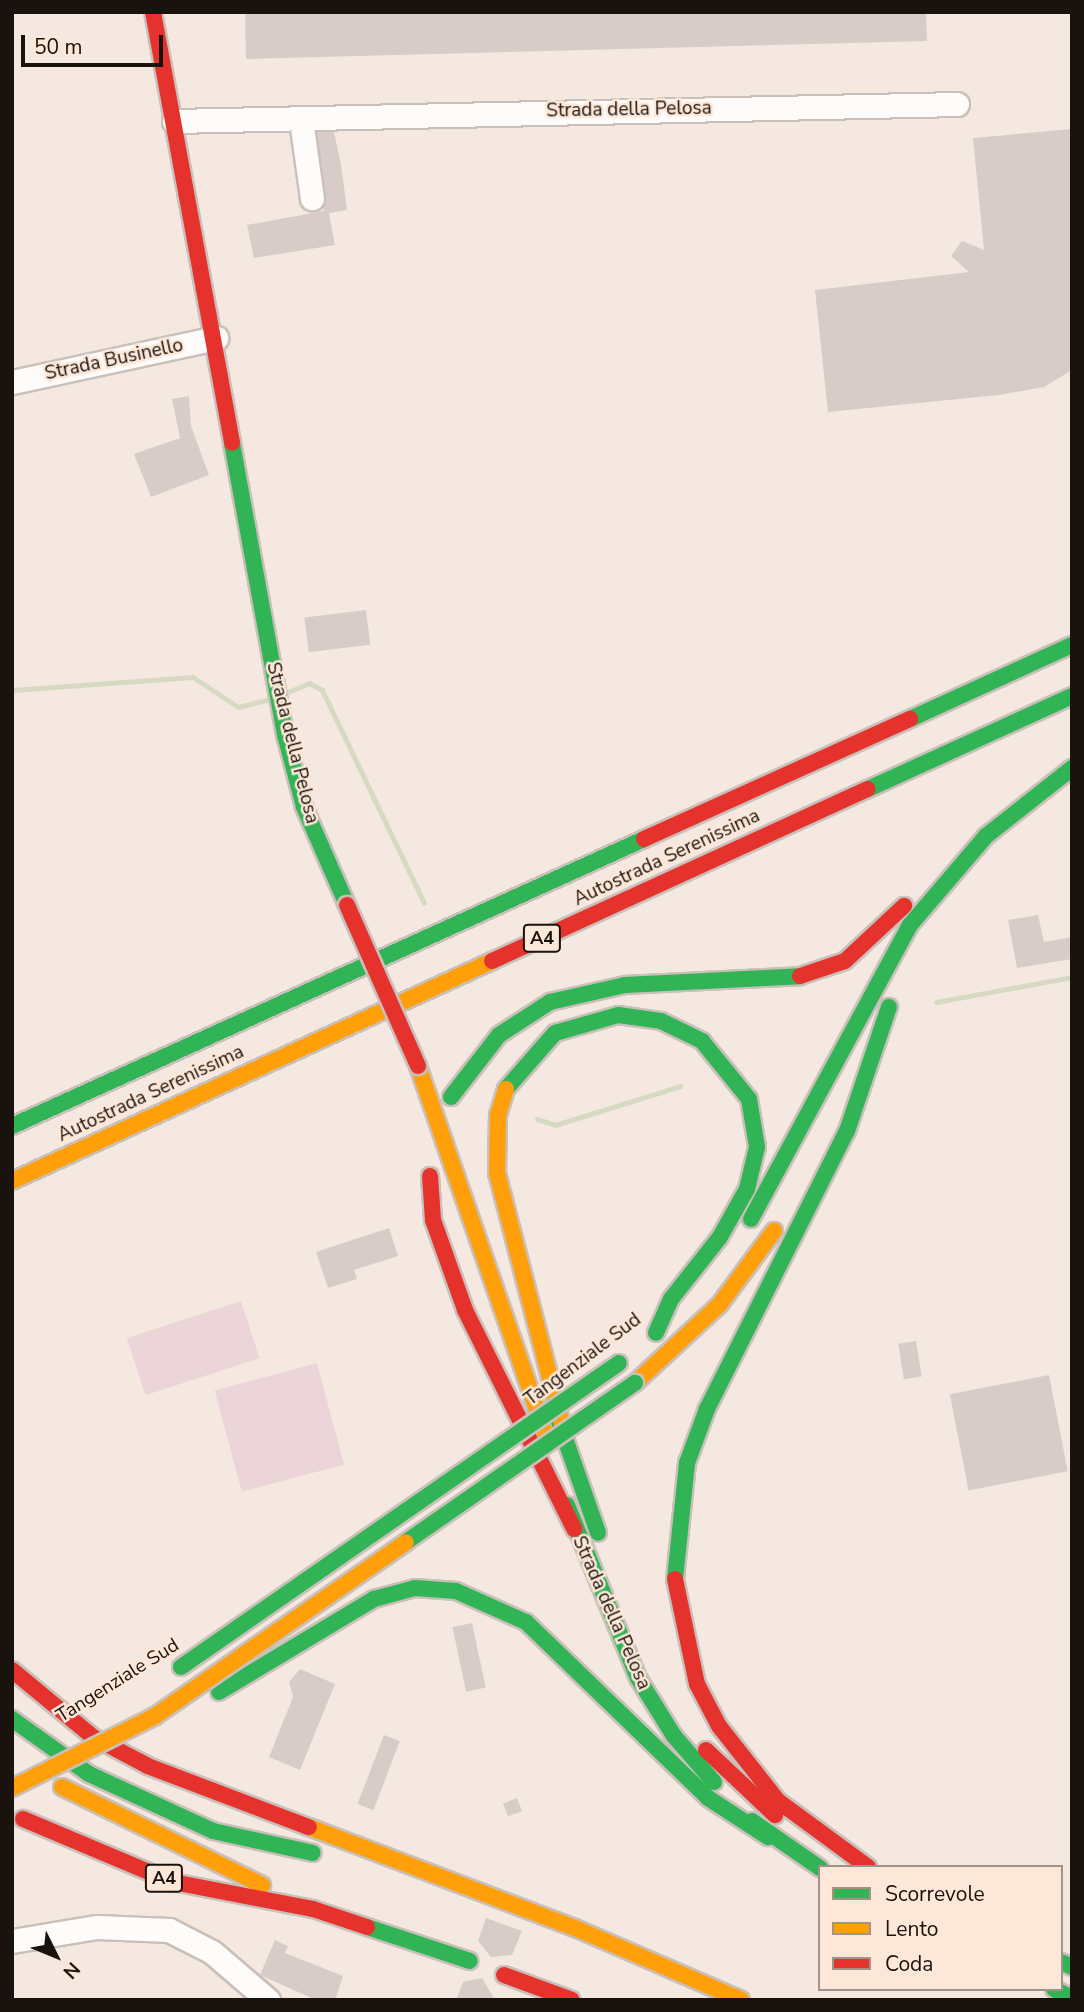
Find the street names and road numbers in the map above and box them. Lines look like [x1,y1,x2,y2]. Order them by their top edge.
street label: Strada della Pelosa [546,97,712,123]
street label: Strada Businello [43,334,185,386]
street label: Strada della Pelosa [261,660,323,826]
street label: Autostrada Serenissima [570,805,764,911]
road number: A4 [523,923,561,953]
street label: Autostrada Serenissima [54,1041,248,1147]
street label: Tangenziale Sud [520,1309,646,1411]
street label: Strada della Pelosa [567,1533,655,1693]
street label: Tangenziale Sud [53,1634,183,1728]
road number: A4 [145,1864,183,1892]

